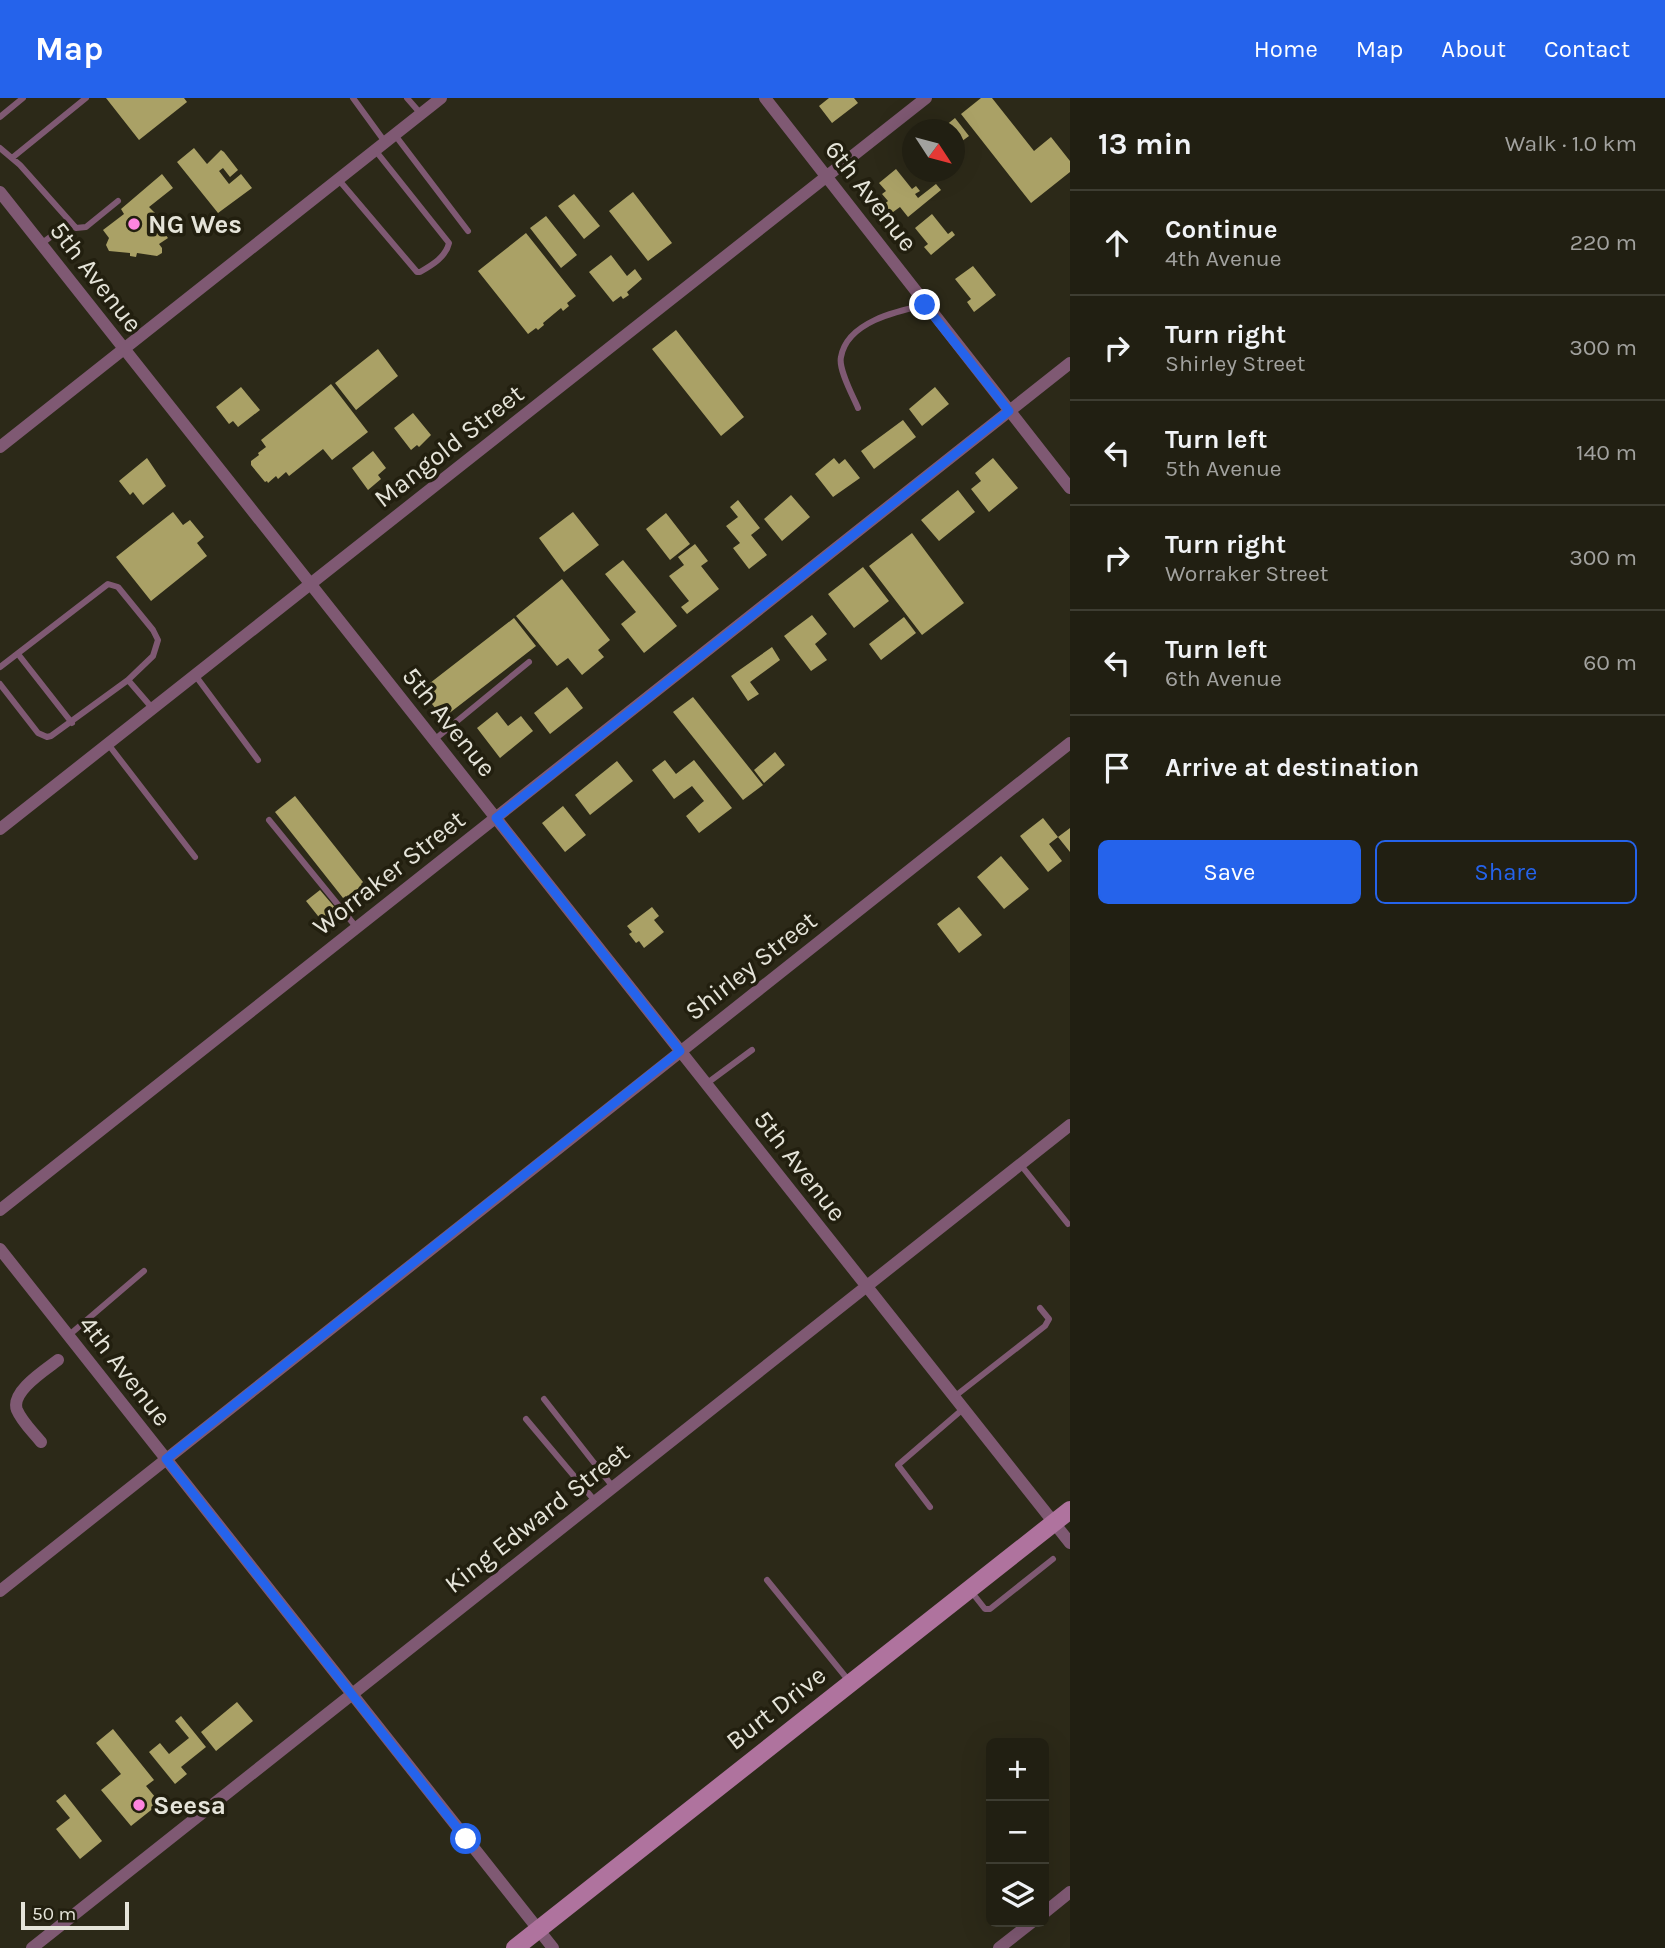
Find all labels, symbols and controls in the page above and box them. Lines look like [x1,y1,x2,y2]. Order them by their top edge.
text: Map [35,30,103,68]
text: Home [1254,35,1318,63]
text: Map [1356,35,1403,63]
text: About [1441,35,1506,63]
text: Contact [1544,35,1630,63]
north arrow [902,119,965,182]
text: 13 min [1098,126,1192,162]
text: Walk · 1.0 km [1505,130,1637,157]
street label: 6th Avenue [818,134,924,258]
place label: NG Wes [148,209,242,240]
text: Continue [1165,214,1277,245]
street label: 5th Avenue [43,215,149,339]
marker: NG Wes [126,216,142,232]
icon: ahead [1098,224,1136,262]
text: 220 m [1570,229,1637,256]
text: 4th Avenue [1165,245,1282,272]
route end [909,289,940,320]
text: Turn right [1165,319,1286,350]
icon: right [1098,329,1136,367]
text: 300 m [1569,334,1637,361]
text: Shirley Street [1165,350,1306,377]
street label: Mangold Street [368,378,530,514]
text: Turn left [1165,424,1267,455]
icon: left [1098,434,1136,472]
text: 140 m [1576,439,1637,466]
text: 5th Avenue [1165,455,1282,482]
text: Turn right [1165,529,1286,560]
icon: right [1098,539,1136,577]
text: 300 m [1569,544,1637,571]
text: Worraker Street [1165,560,1328,587]
text: Turn left [1165,634,1267,665]
icon: left [1098,644,1136,682]
text: 60 m [1583,649,1637,676]
street label: 5th Avenue [395,661,503,783]
text: 6th Avenue [1165,665,1282,692]
icon: arrive [1098,749,1136,787]
text: Arrive at destination [1165,752,1419,783]
street label: Worraker Street [307,804,471,942]
button: Save [1098,840,1361,904]
button: Share [1375,840,1637,904]
street label: Shirley Street [679,905,823,1027]
street label: 5th Avenue [747,1104,853,1228]
street label: 4th Avenue [72,1310,178,1432]
street label: King Edward Street [439,1436,636,1600]
street label: Burt Drive [720,1659,832,1757]
map controls [986,1738,1049,1927]
button: + [986,1738,1049,1801]
place label: Seesa [153,1790,226,1821]
marker: Seesa [131,1797,147,1813]
button: − [986,1801,1049,1864]
route start [450,1823,481,1854]
button: layers [986,1864,1049,1927]
scale bar [21,1899,130,1931]
text: 50 m [32,1903,76,1925]

